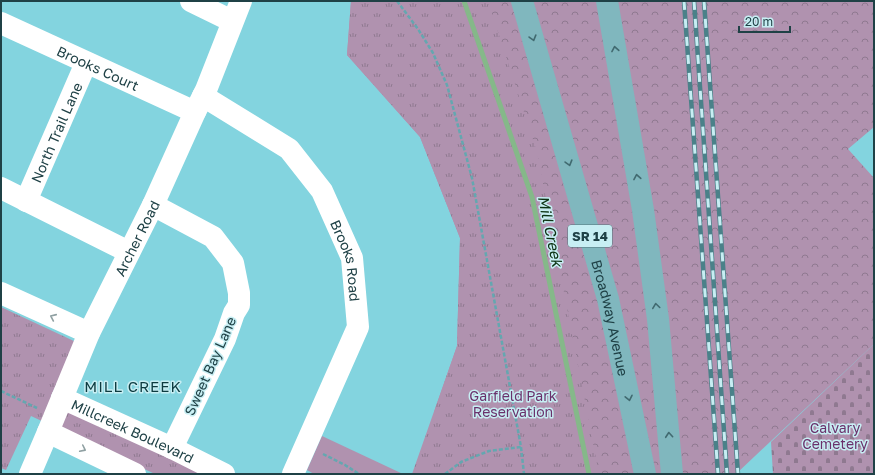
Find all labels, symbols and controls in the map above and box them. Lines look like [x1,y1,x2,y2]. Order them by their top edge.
scale bar [739,8,790,34]
text: 20 m [745,14,773,29]
one-way arrow [528,35,537,42]
street label: Brooks Court [54,42,142,94]
one-way arrow [611,46,620,52]
street label: North Trail Lane [27,79,85,185]
one-way arrow [564,160,573,167]
one-way arrow [633,174,642,180]
water label: Mill Creek [535,194,568,270]
street label: Archer Road [110,197,163,279]
street label: Brooks Road [327,217,364,302]
road number: SR 14 [568,225,612,247]
street label: Broadway Avenue [589,257,633,377]
one-way arrow [652,303,661,309]
one-way arrow [50,314,58,322]
street label: Sweet Bay Lane [181,314,239,418]
district label: MILL CREEK [84,377,182,395]
park label: Garfield Park Reservation [469,387,557,420]
street label: Millcreek Boulevard [69,395,197,466]
one-way arrow [625,395,633,401]
park label: Calvary Cemetery [802,419,868,452]
one-way arrow [664,432,673,438]
one-way arrow [79,444,86,452]

